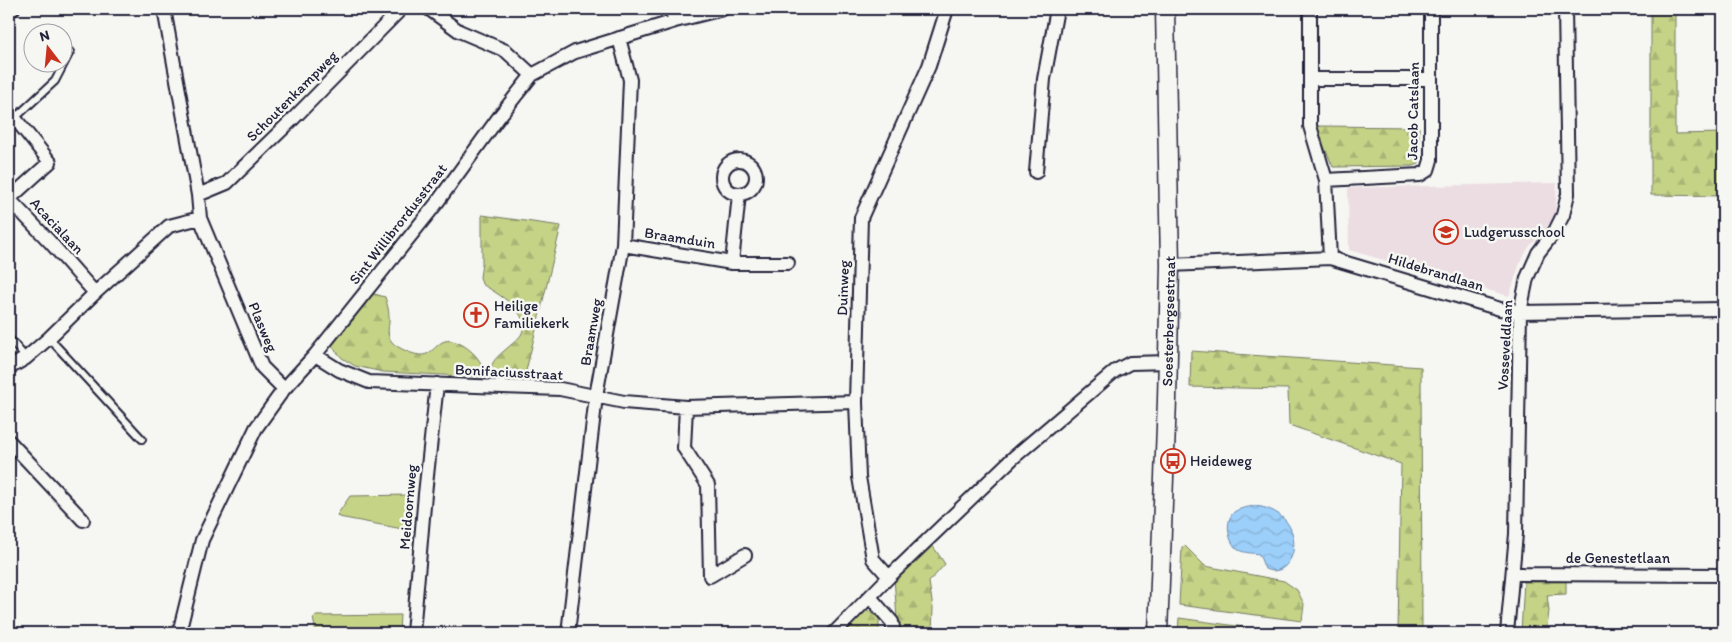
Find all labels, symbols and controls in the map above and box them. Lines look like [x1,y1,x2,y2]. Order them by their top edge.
north arrow [22,22,72,72]
text: N [38,27,51,45]
street label: Schoutenkampweg [243,46,342,145]
street label: Jacob Catslaan [1403,61,1423,160]
street label: Sint Willibrordusstraat [345,160,451,288]
street label: Acacialaan [26,194,88,258]
school or university icon: Ludgerusschool [1433,219,1459,245]
street label: Braamduin [643,223,717,253]
place label: Ludgerusschool [1464,223,1566,241]
street label: Hildebrandlaan [1386,249,1486,295]
street label: Soesterbergsestraat [1158,255,1179,387]
street label: Duinweg [833,260,853,316]
place label: Heilige Familiekerk [494,297,570,332]
street label: Braamweg [576,297,606,367]
street label: Plasweg [244,299,282,355]
street label: Vosseveldlaan [1494,299,1516,391]
church icon: Heilige Familiekerk [463,302,489,328]
street label: Bonifaciusstraat [454,360,564,384]
bus stop icon: Heideweg [1160,448,1186,474]
place label: Heideweg [1190,452,1252,470]
street label: Meidoornweg [395,463,421,550]
street label: de Genestetlaan [1566,549,1671,567]

